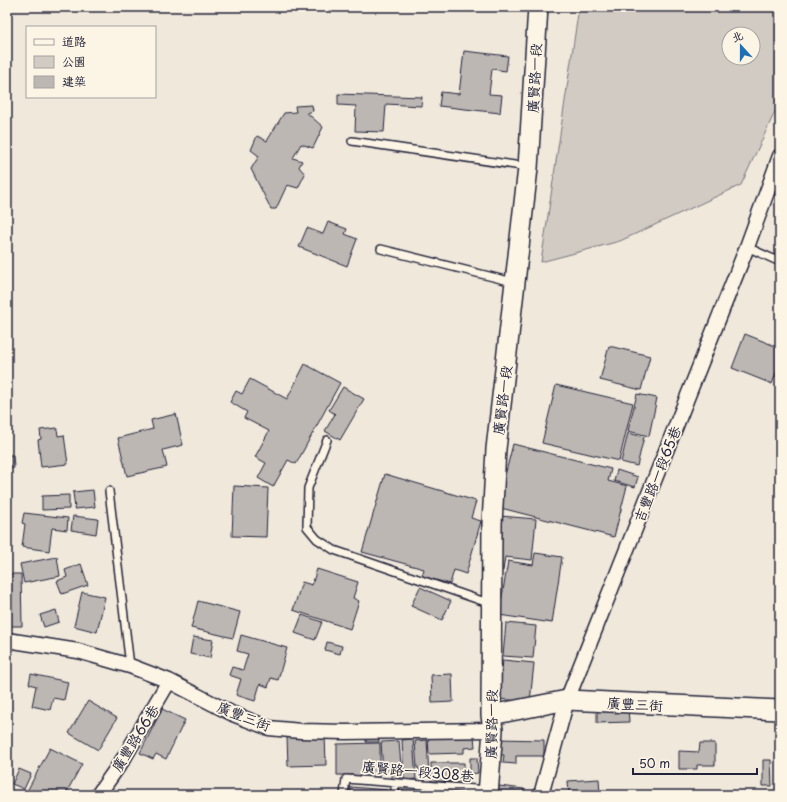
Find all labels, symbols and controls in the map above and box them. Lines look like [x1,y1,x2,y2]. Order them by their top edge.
legend [26,26,156,98]
north arrow [721,26,761,66]
text: 北 [729,26,745,46]
text: 道路 [62,32,86,50]
street label: 廣賢路一段 [522,42,546,114]
text: 公園 [62,52,86,70]
text: 建築 [62,72,86,90]
street label: 廣賢路一段 [487,364,517,436]
street label: 吉豐路一段65巷 [628,422,686,525]
street label: 廣賢路一段 [480,689,502,759]
street label: 廣豐三街 [606,692,664,716]
street label: 廣豐三街 [214,696,274,736]
street label: 廣豐路66巷 [106,700,164,776]
scale bar [633,750,757,776]
text: 50 m [639,754,670,772]
street label: 廣賢路一段308巷 [361,756,476,786]

